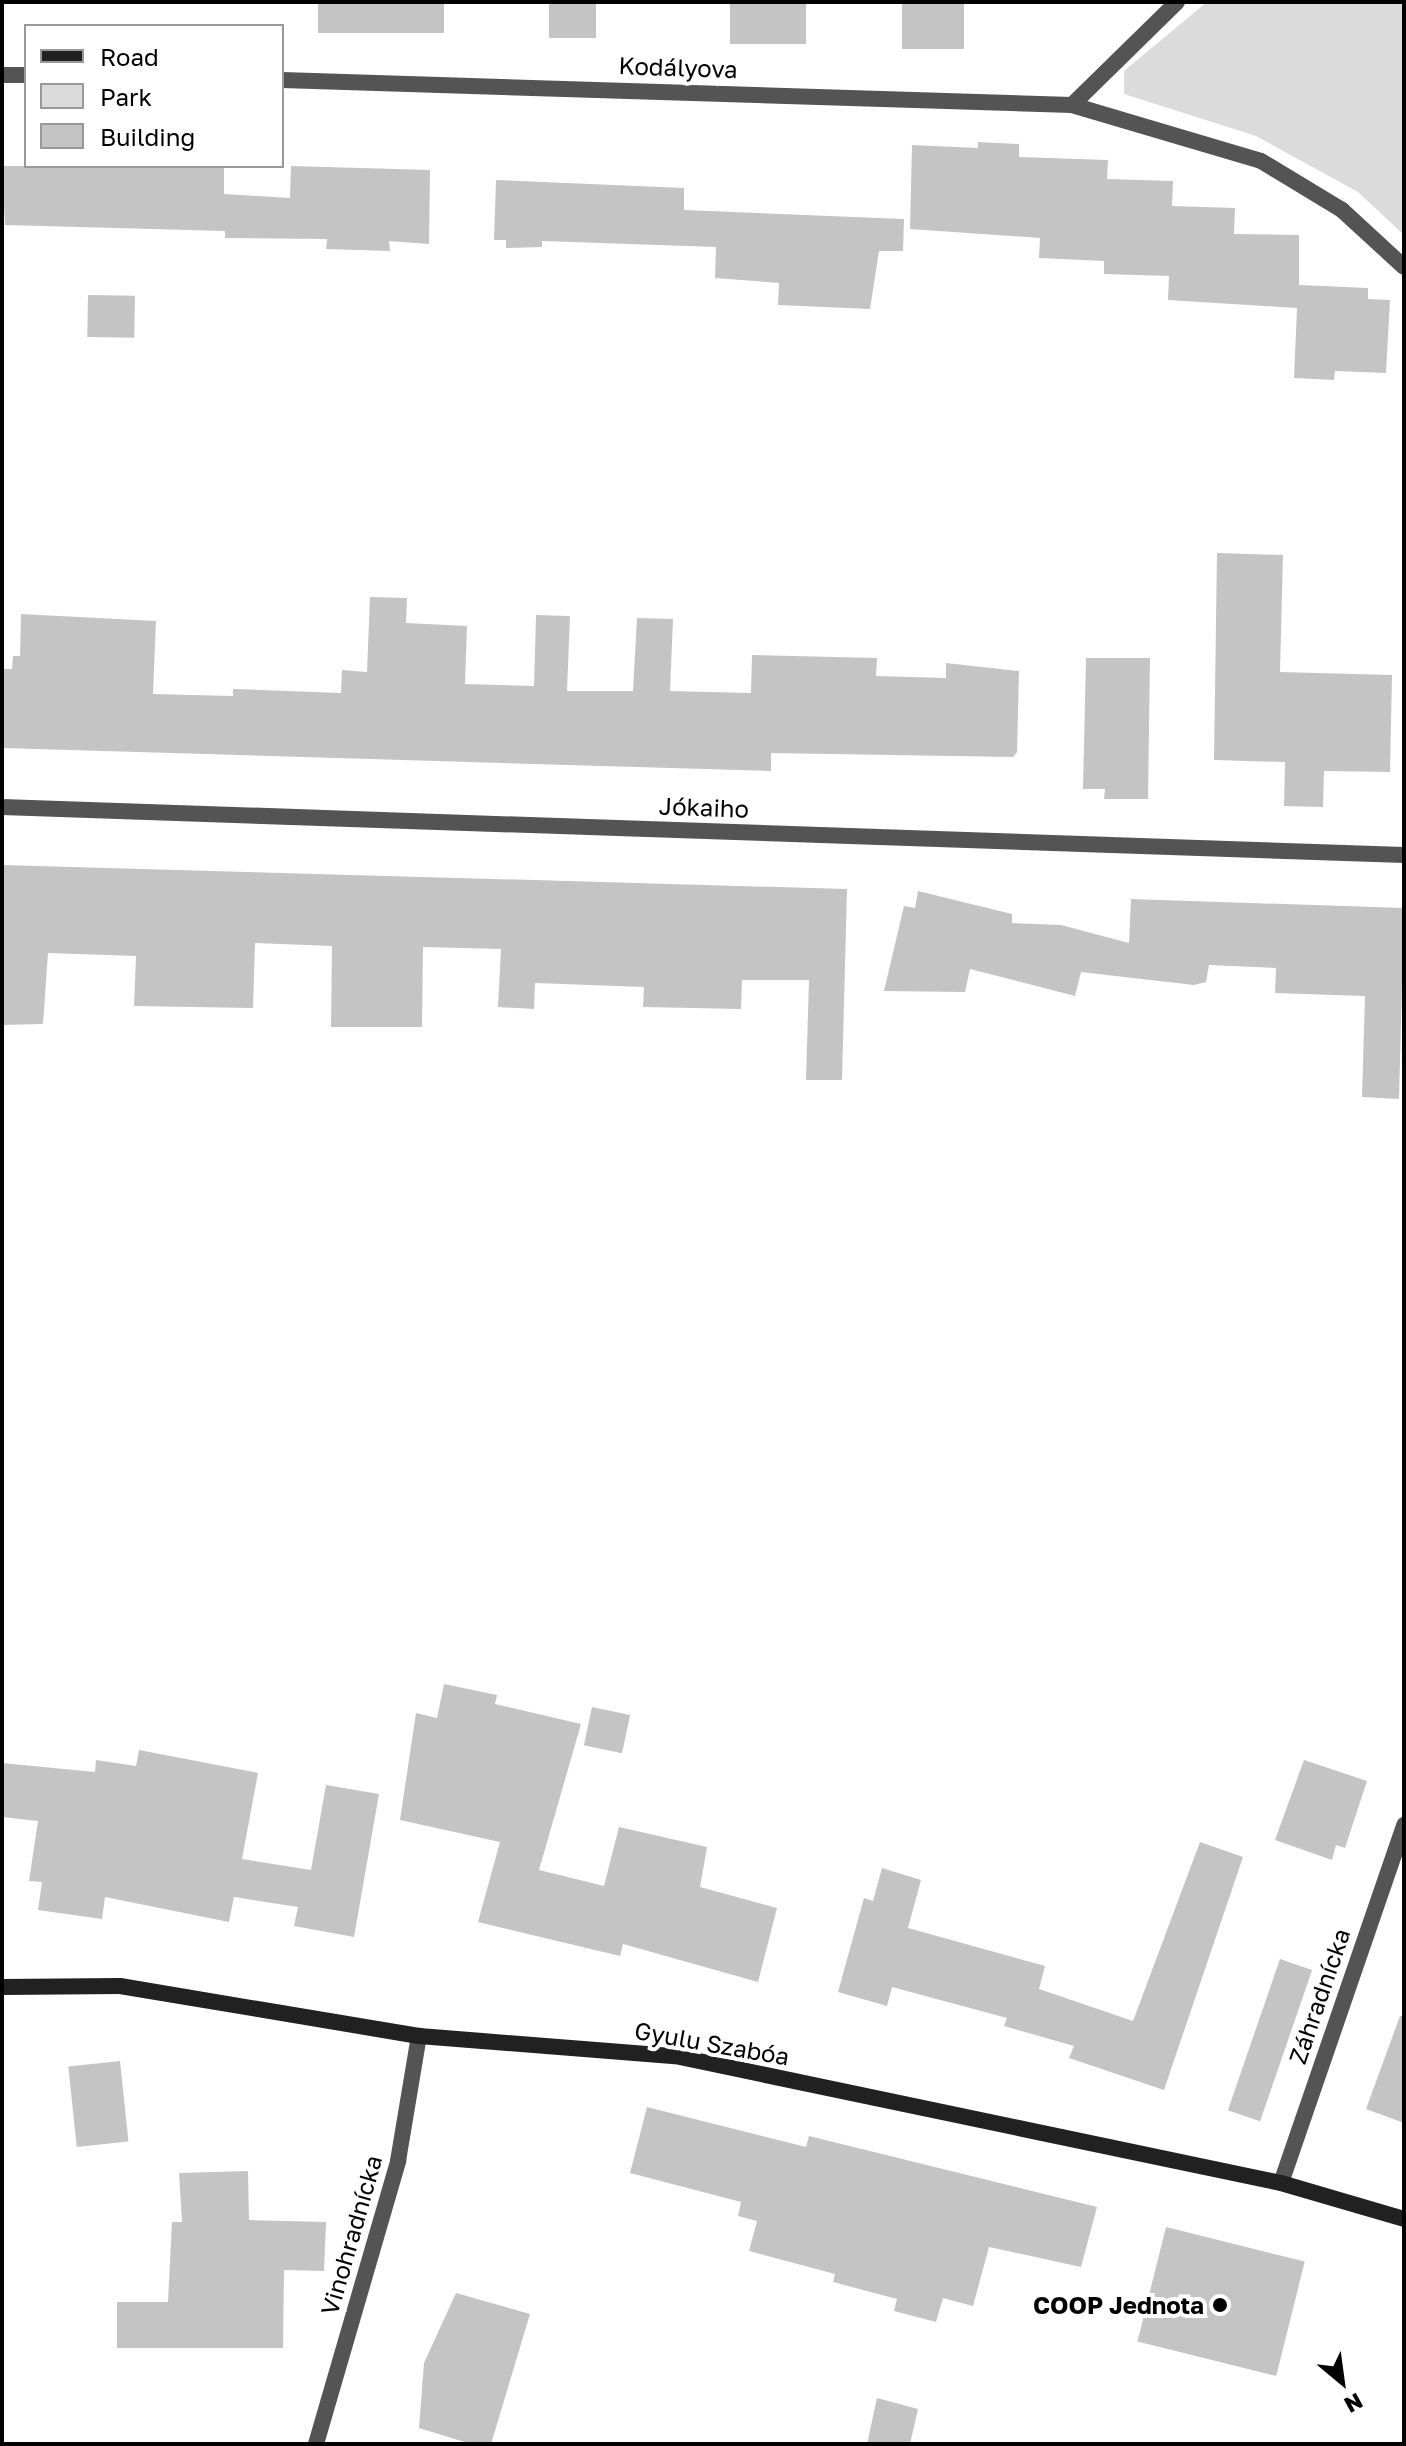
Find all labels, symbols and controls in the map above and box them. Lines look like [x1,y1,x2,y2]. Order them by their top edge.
legend [24,24,284,168]
text: Road [100,42,159,71]
street label: Kodályova [618,51,738,83]
text: Park [100,82,152,111]
text: Building [100,122,195,151]
street label: Jókaiho [658,791,750,823]
street label: Záhradnícka [1282,1925,1356,2067]
street label: Gyulu Szabóa [632,2015,792,2071]
street label: Vinohradnícka [314,2152,388,2318]
place label: COOP Jednota [1033,2291,1204,2319]
marker: COOP Jednota [1211,2296,1229,2314]
north arrow [1302,2342,1382,2422]
text: N [1340,2388,1368,2419]

